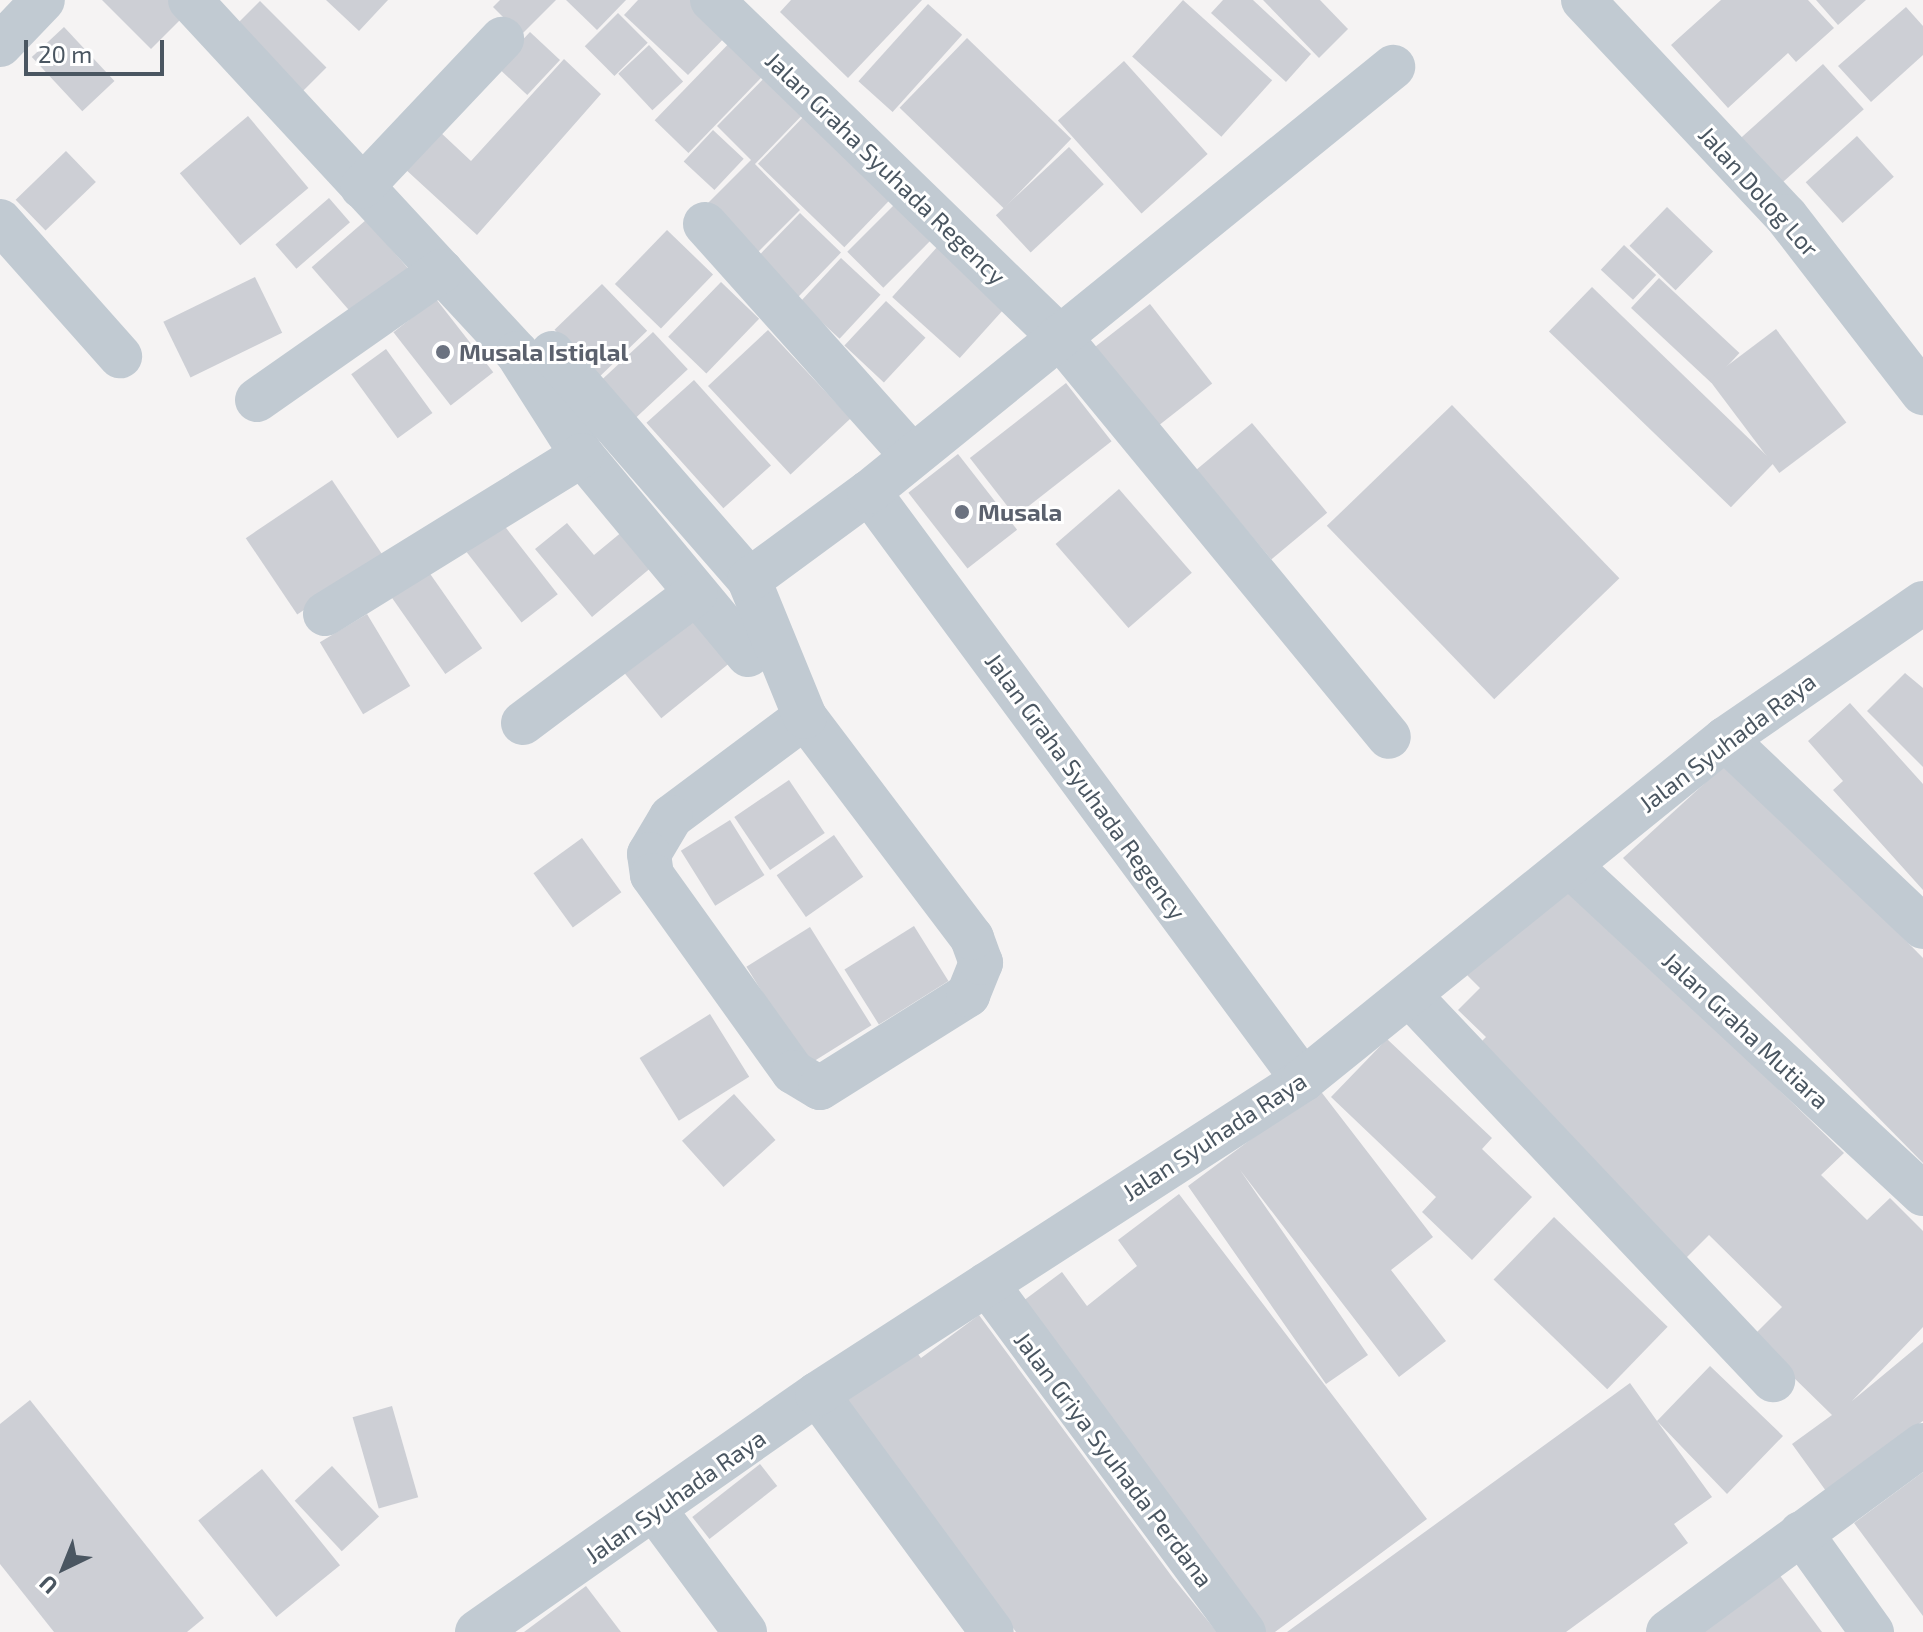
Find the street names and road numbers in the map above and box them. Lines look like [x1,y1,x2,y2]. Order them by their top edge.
street label: Jalan Graha Syuhada Regency [760,46,1012,290]
street label: Jalan Dolog Lor [1693,120,1825,262]
street label: Jalan Graha Syuhada Regency [980,647,1192,925]
street label: Jalan Syuhada Raya [1633,666,1821,818]
street label: Jalan Graha Mutiara [1657,945,1835,1115]
street label: Jalan Syuhada Raya [1117,1066,1311,1206]
street label: Jalan Griya Syuhada Perdana [1009,1326,1219,1592]
street label: Jalan Syuhada Raya [579,1423,771,1569]

